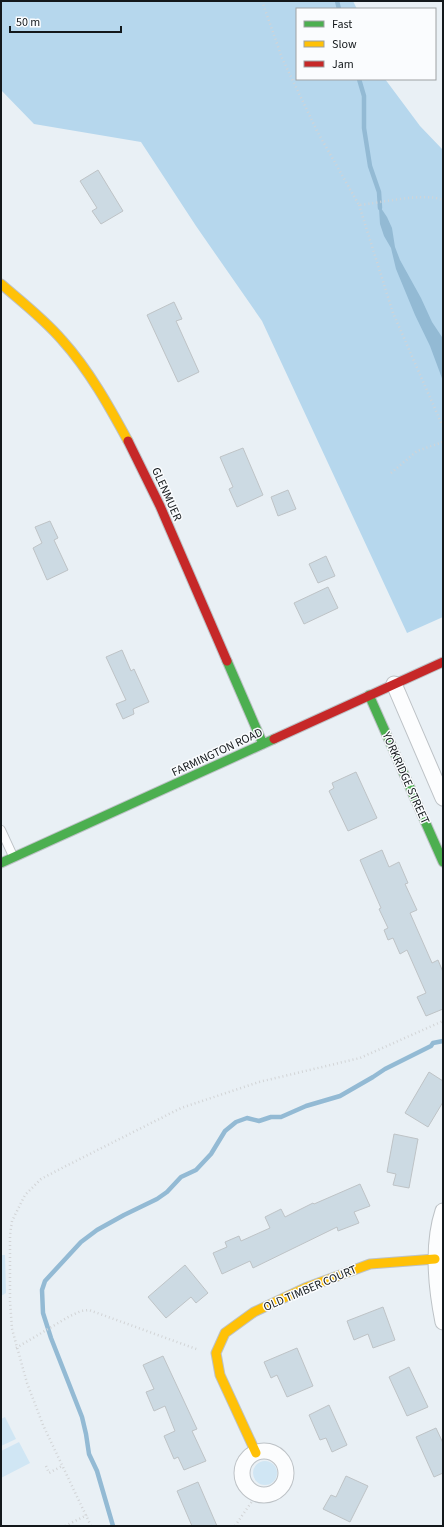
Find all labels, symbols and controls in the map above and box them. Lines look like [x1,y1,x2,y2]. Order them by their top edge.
scale bar [10,8,121,34]
legend [296,8,436,80]
text: 50 m [16,14,40,31]
text: Fast [332,16,352,33]
text: Slow [332,36,357,53]
text: Jam [332,56,354,73]
street label: GLENMUER [147,465,186,524]
street label: FARMINGTON ROAD [169,724,265,781]
street label: YORKRIDGE STREET [377,728,434,828]
street label: OLD TIMBER COURT [261,1261,360,1316]

